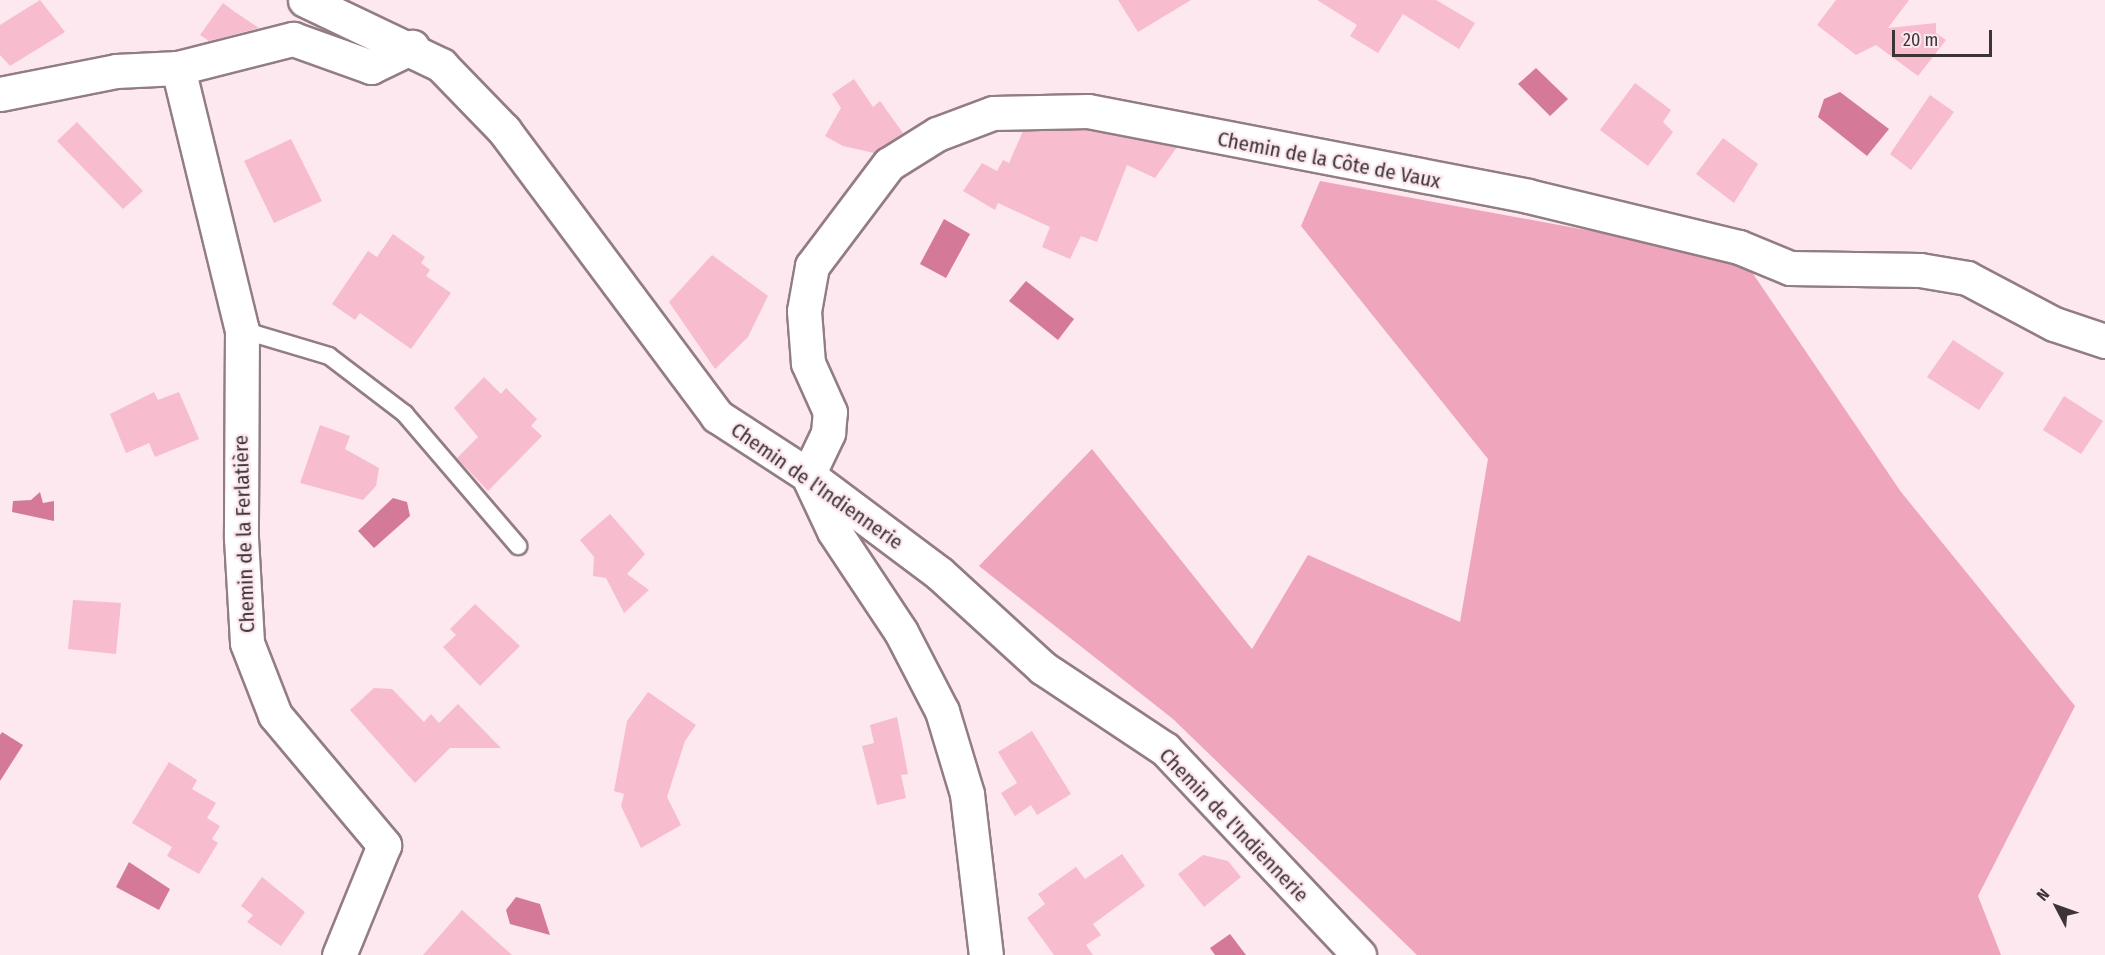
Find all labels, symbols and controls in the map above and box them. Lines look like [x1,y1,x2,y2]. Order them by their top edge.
scale bar [1895,18,1996,56]
text: 20 m [1903,29,1938,51]
street label: Chemin de la Côte de Vaux [1215,126,1443,194]
street label: Chemin de l'Indiennerie [726,417,908,555]
street label: Chemin de la Ferlatière [228,435,260,633]
street label: Chemin de l'Indiennerie [1154,743,1314,907]
north arrow [2027,877,2087,937]
text: N [2033,885,2053,905]

